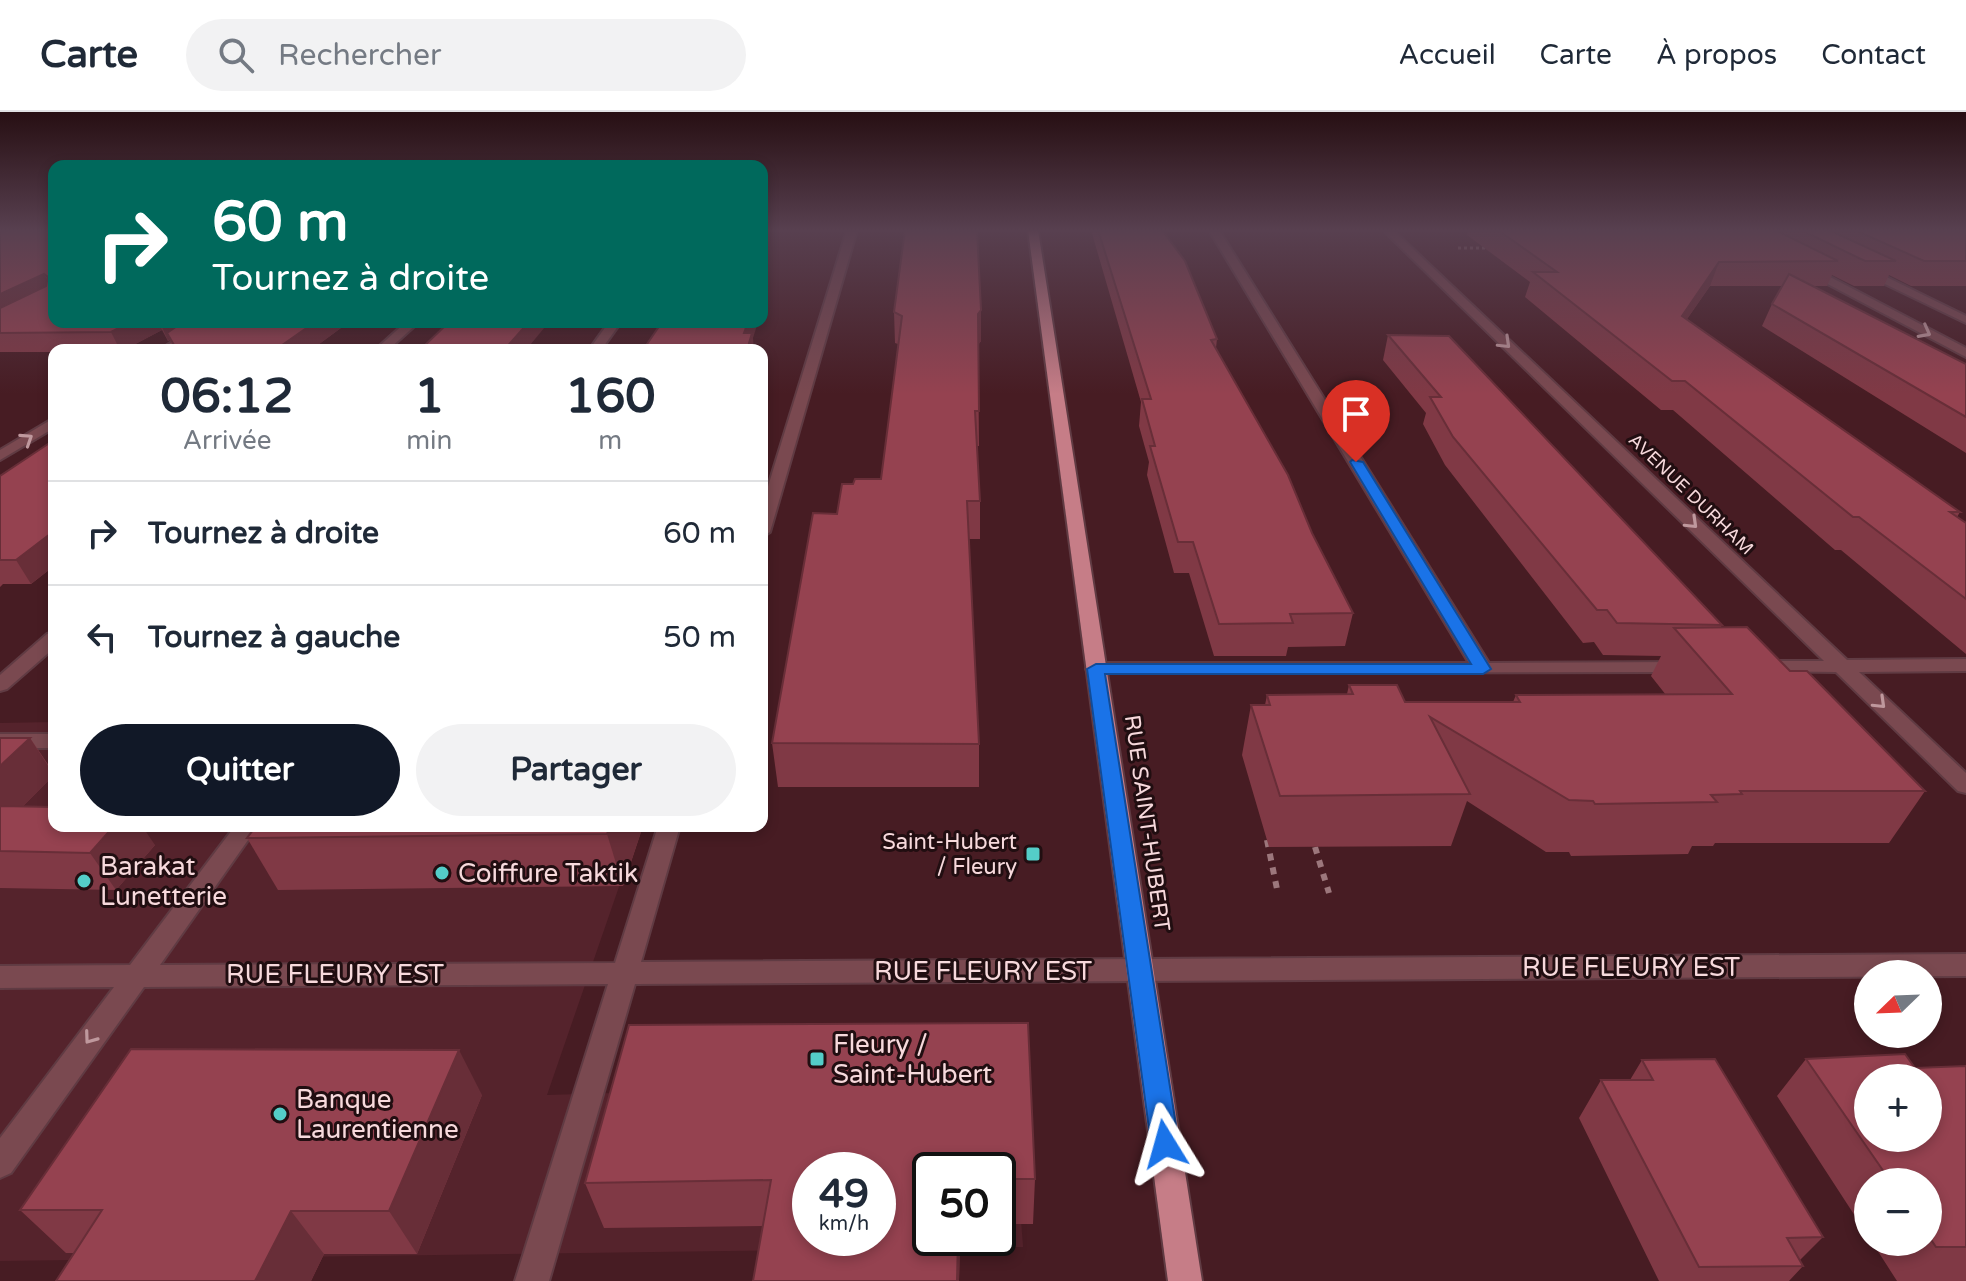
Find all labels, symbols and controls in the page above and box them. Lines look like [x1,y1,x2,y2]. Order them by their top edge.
search box [186,19,746,91]
text: Carte [40,32,138,78]
icon: search [214,33,258,77]
text: Rechercher [278,37,441,74]
text: Accueil [1398,38,1496,72]
text: Carte [1540,38,1612,72]
text: À propos [1656,38,1777,72]
text: Contact [1821,38,1926,72]
text: 60 m [212,189,348,256]
icon: right [80,192,184,296]
text: Tournez à droite [212,257,489,300]
one-way arrow [1917,322,1932,337]
one-way arrow [1496,333,1510,348]
text: 06:12 [161,368,294,426]
text: 1 [414,368,444,426]
text: 160 [565,368,655,426]
pin [1322,380,1390,462]
icon: arrive [1334,392,1378,436]
text: Arrivée [183,425,271,456]
text: min [406,425,452,456]
text: m [598,425,622,456]
street label: AVENUE DURHAM [1624,429,1758,559]
one-way arrow [18,434,33,449]
icon: right [80,511,124,555]
one-way arrow [1683,514,1697,528]
text: Tournez à droite [148,515,379,552]
text: 60 m [663,515,736,552]
icon: left [80,615,124,659]
text: Tournez à gauche [148,619,400,656]
text: 50 m [663,619,736,656]
one-way arrow [1870,694,1885,708]
street label: RUE SAINT-HUBERT [1119,713,1175,934]
button: Quitter [80,724,400,816]
button: Partager [416,724,736,816]
place label: Saint-Hubert / Fleury [882,829,1017,880]
marker: Saint-Hubert / Fleury [1024,845,1042,863]
place label: Barakat Lunetterie [100,851,227,912]
place label: Coiffure Taktik [458,858,638,889]
marker: Coiffure Taktik [433,864,451,882]
marker: Barakat Lunetterie [75,872,93,890]
street label: RUE FLEURY EST [1522,952,1740,983]
street label: RUE FLEURY EST [874,956,1092,987]
street label: RUE FLEURY EST [226,959,444,990]
north arrow [1854,960,1942,1048]
map controls [1854,960,1942,1256]
place label: Fleury / Saint-Hubert [833,1029,992,1090]
one-way arrow [86,1030,100,1044]
marker: Fleury / Saint-Hubert [808,1050,826,1068]
button: + [1854,1064,1942,1152]
place label: Banque Laurentienne [296,1084,459,1145]
position arrow [1123,1102,1207,1186]
marker: Banque Laurentienne [271,1105,289,1123]
speed limit sign: 50 [912,1152,1016,1256]
button: − [1854,1168,1942,1256]
text: 49 [819,1170,869,1218]
text: km/h [819,1212,869,1236]

